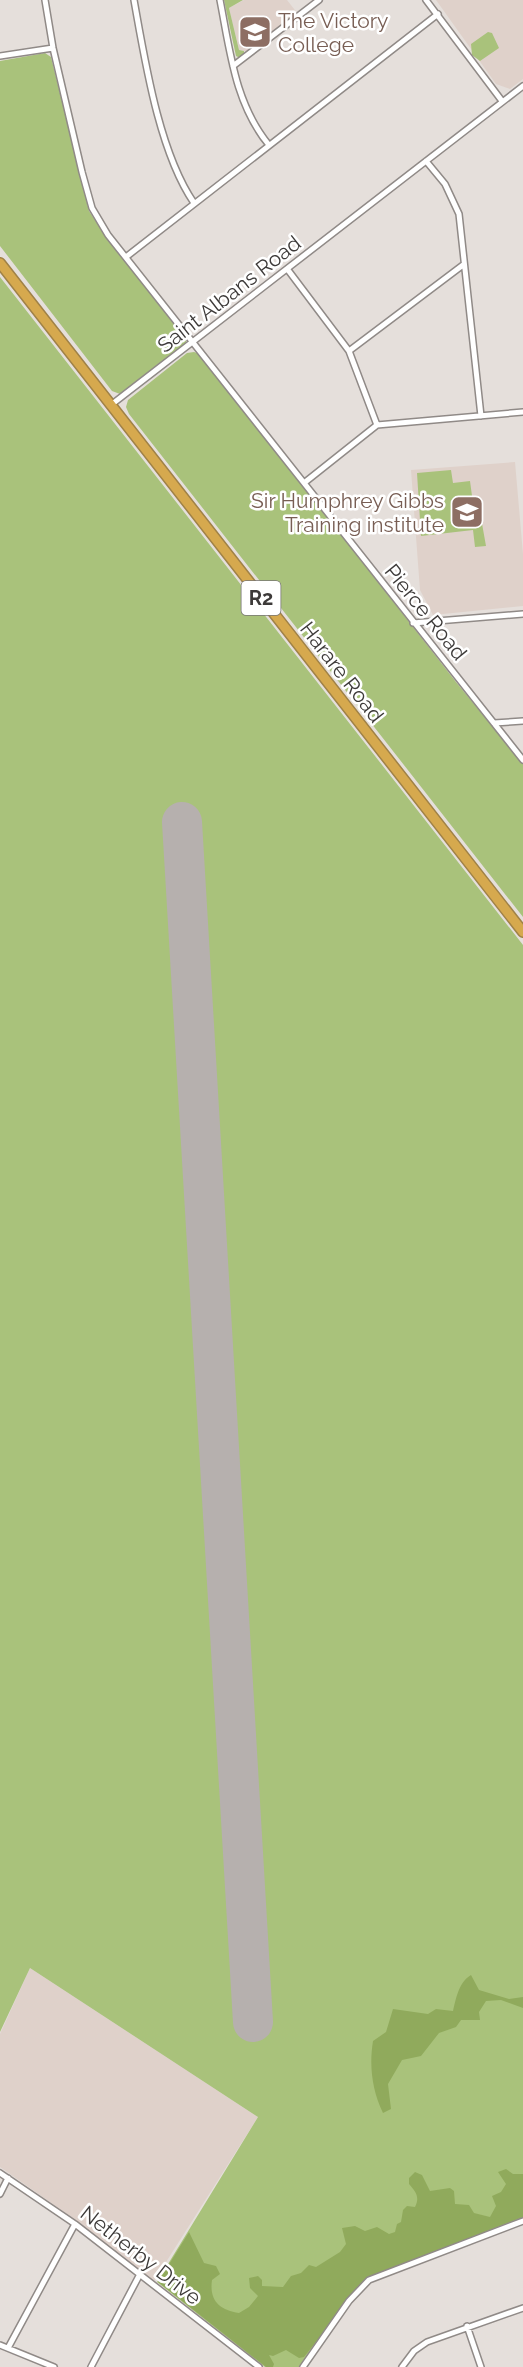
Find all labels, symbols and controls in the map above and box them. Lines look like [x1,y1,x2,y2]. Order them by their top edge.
place label: The Victory College [278,8,389,57]
school or university icon: The Victory College [237,14,273,50]
street label: Saint Albans Road [152,230,306,358]
place label: Sir Humphrey Gibbs Training institute [251,488,444,537]
school or university icon: Sir Humphrey Gibbs Training institute [449,494,485,530]
street label: Pierce Road [380,559,472,665]
road number: R2 [242,581,280,615]
street label: Harare Road [295,617,389,727]
street label: Netherby Drive [76,2200,206,2310]

